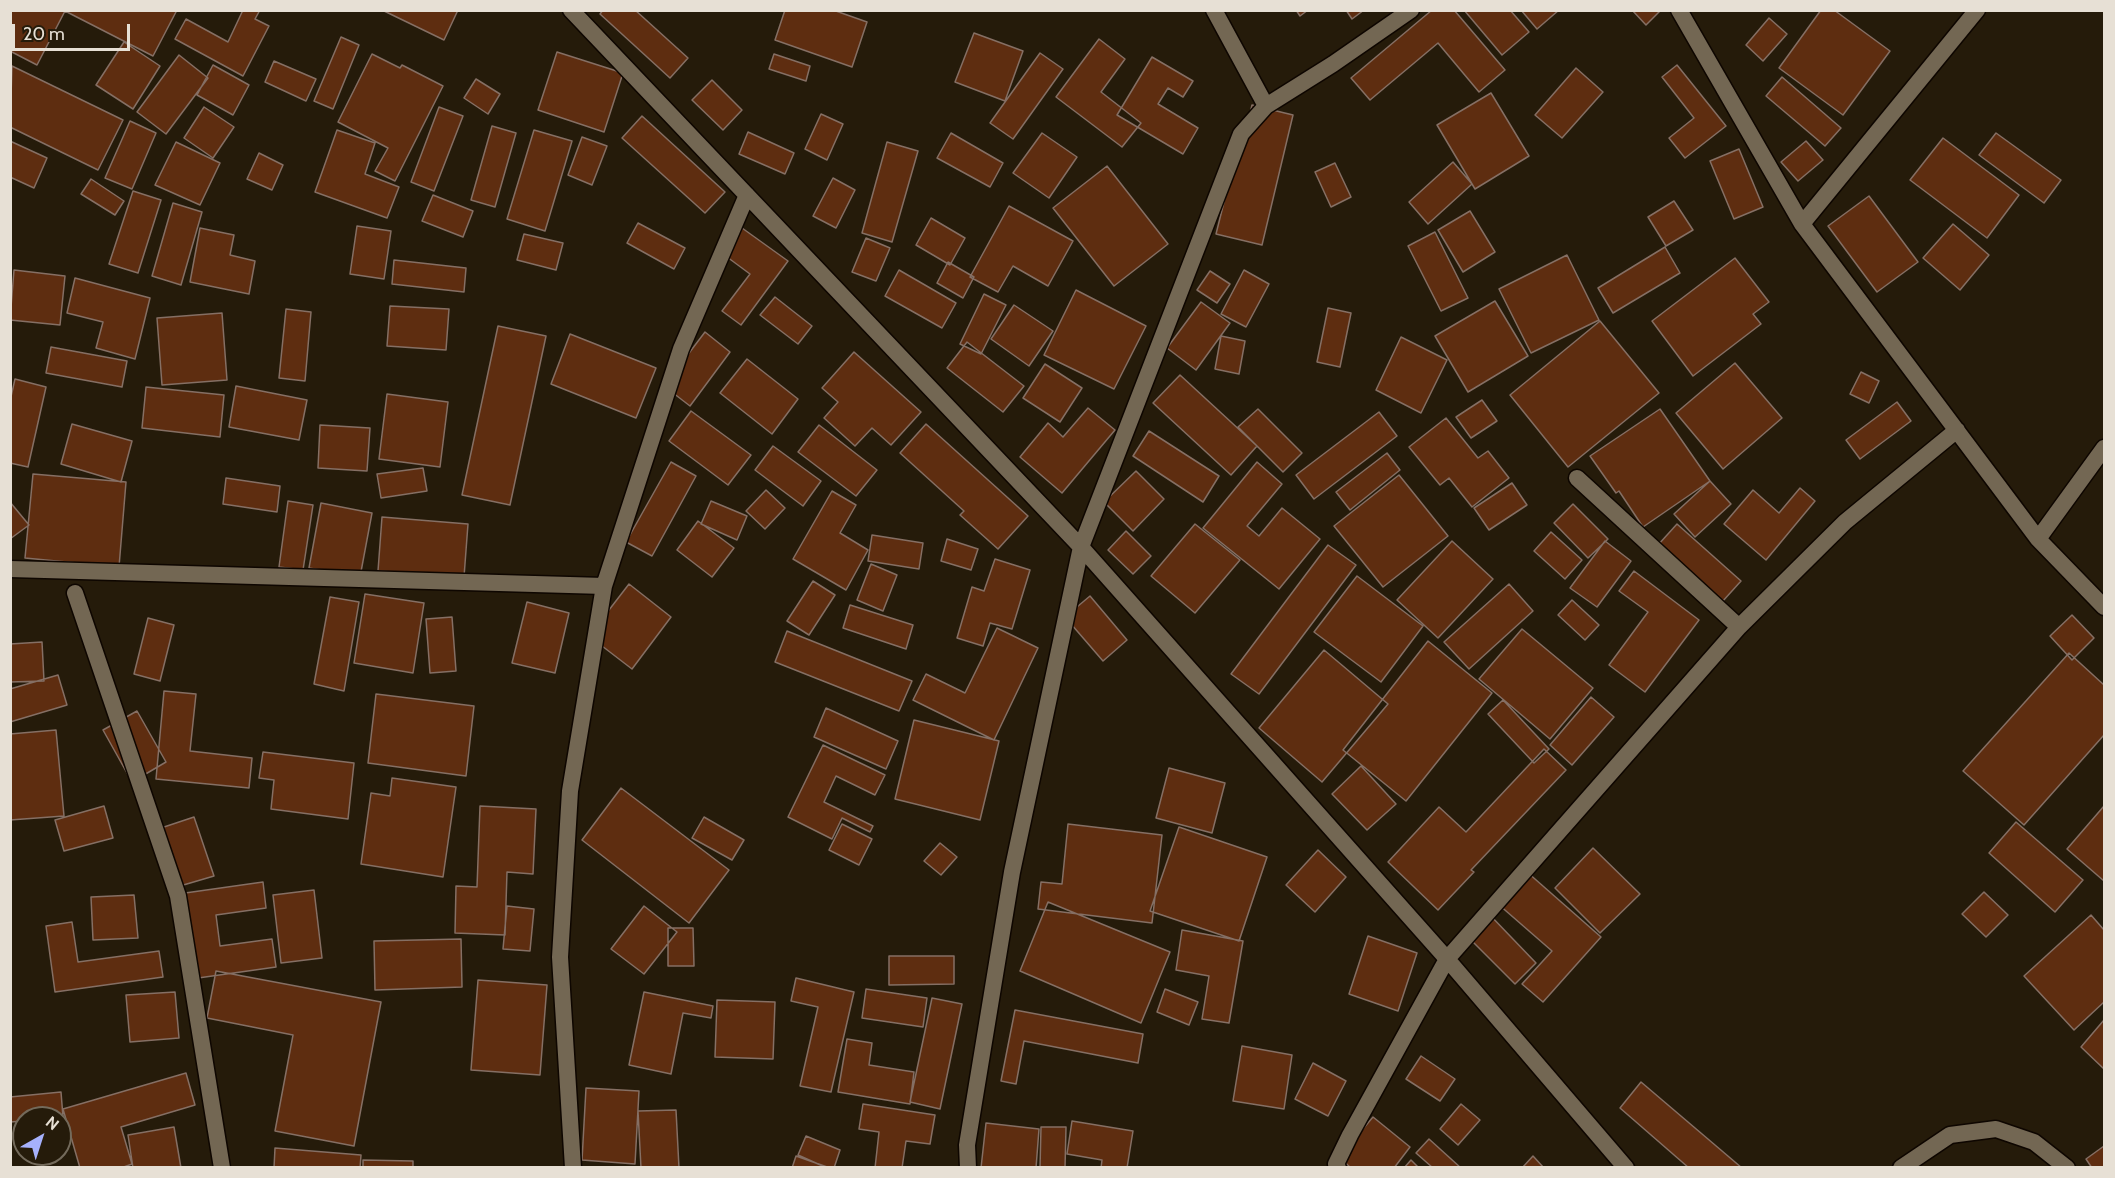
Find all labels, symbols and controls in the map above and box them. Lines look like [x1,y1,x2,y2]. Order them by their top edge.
scale bar [15,12,134,50]
text: 20 m [23,23,65,45]
north arrow [12,1106,72,1166]
text: N [42,1112,63,1134]

